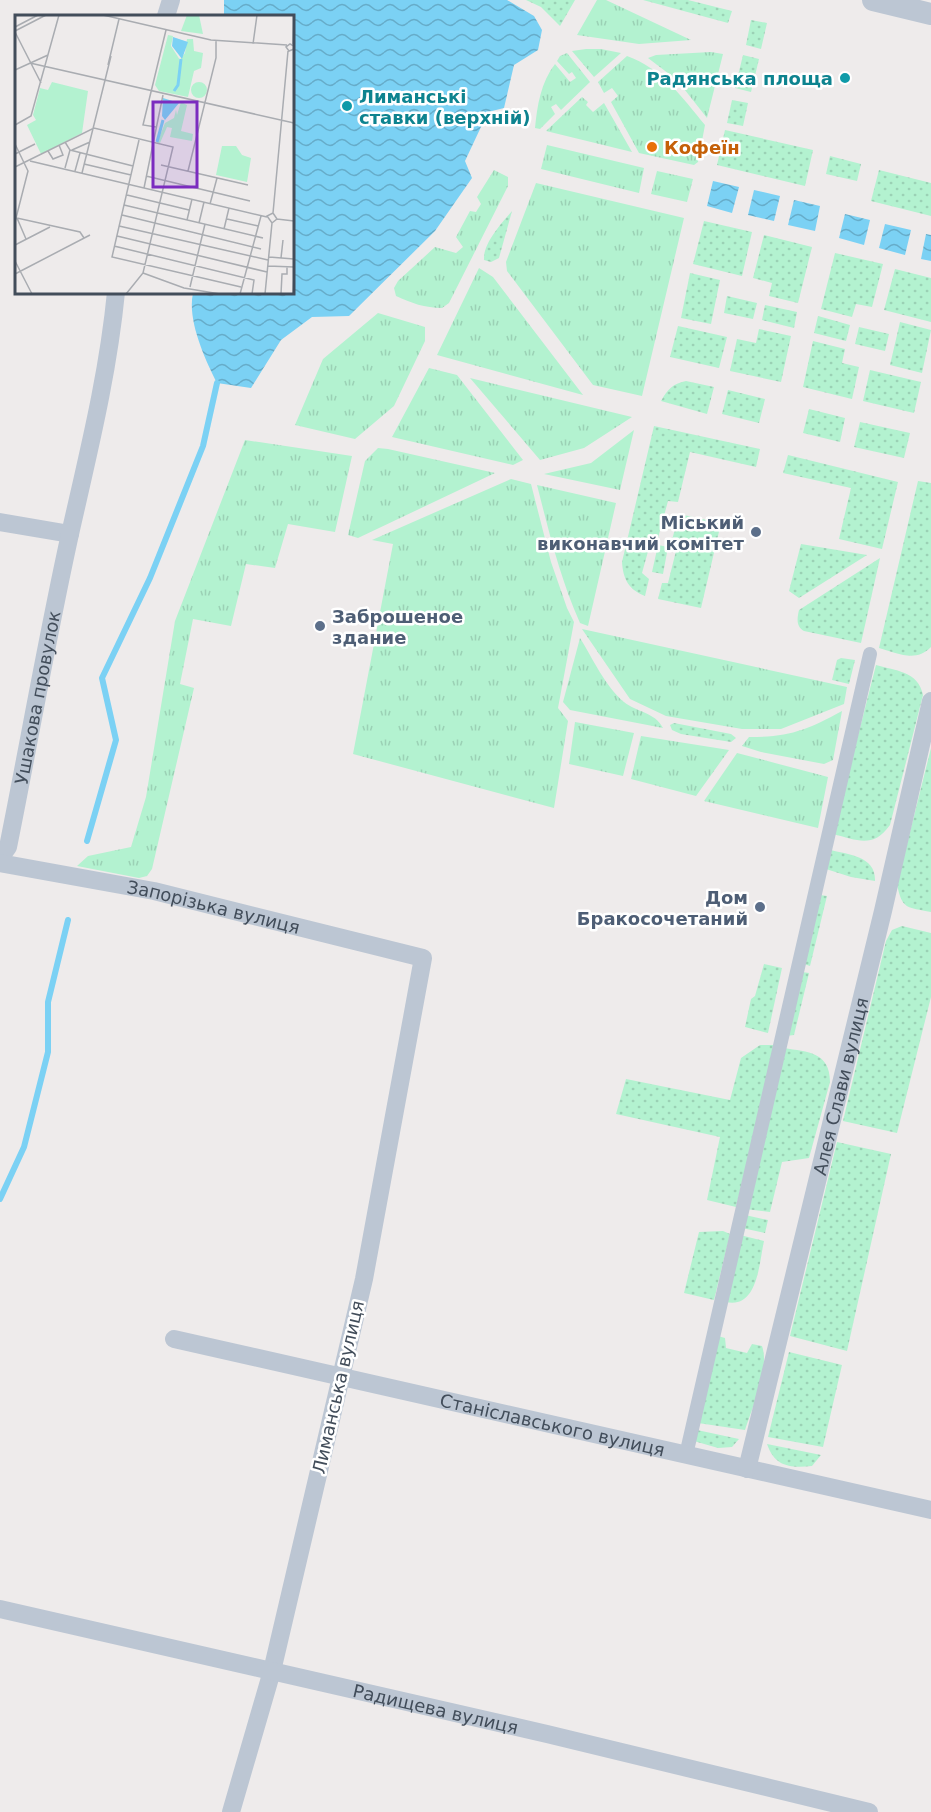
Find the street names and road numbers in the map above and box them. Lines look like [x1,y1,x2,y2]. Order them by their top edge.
street label: Ушакова провулок [10,608,64,786]
street label: Запорізька вулиця [125,876,302,937]
street label: Алея Слави вулиця [809,995,872,1177]
street label: Лиманська вулиця [308,1298,368,1476]
street label: Станіславського вулиця [438,1389,667,1460]
street label: Радищева вулиця [351,1680,521,1738]

